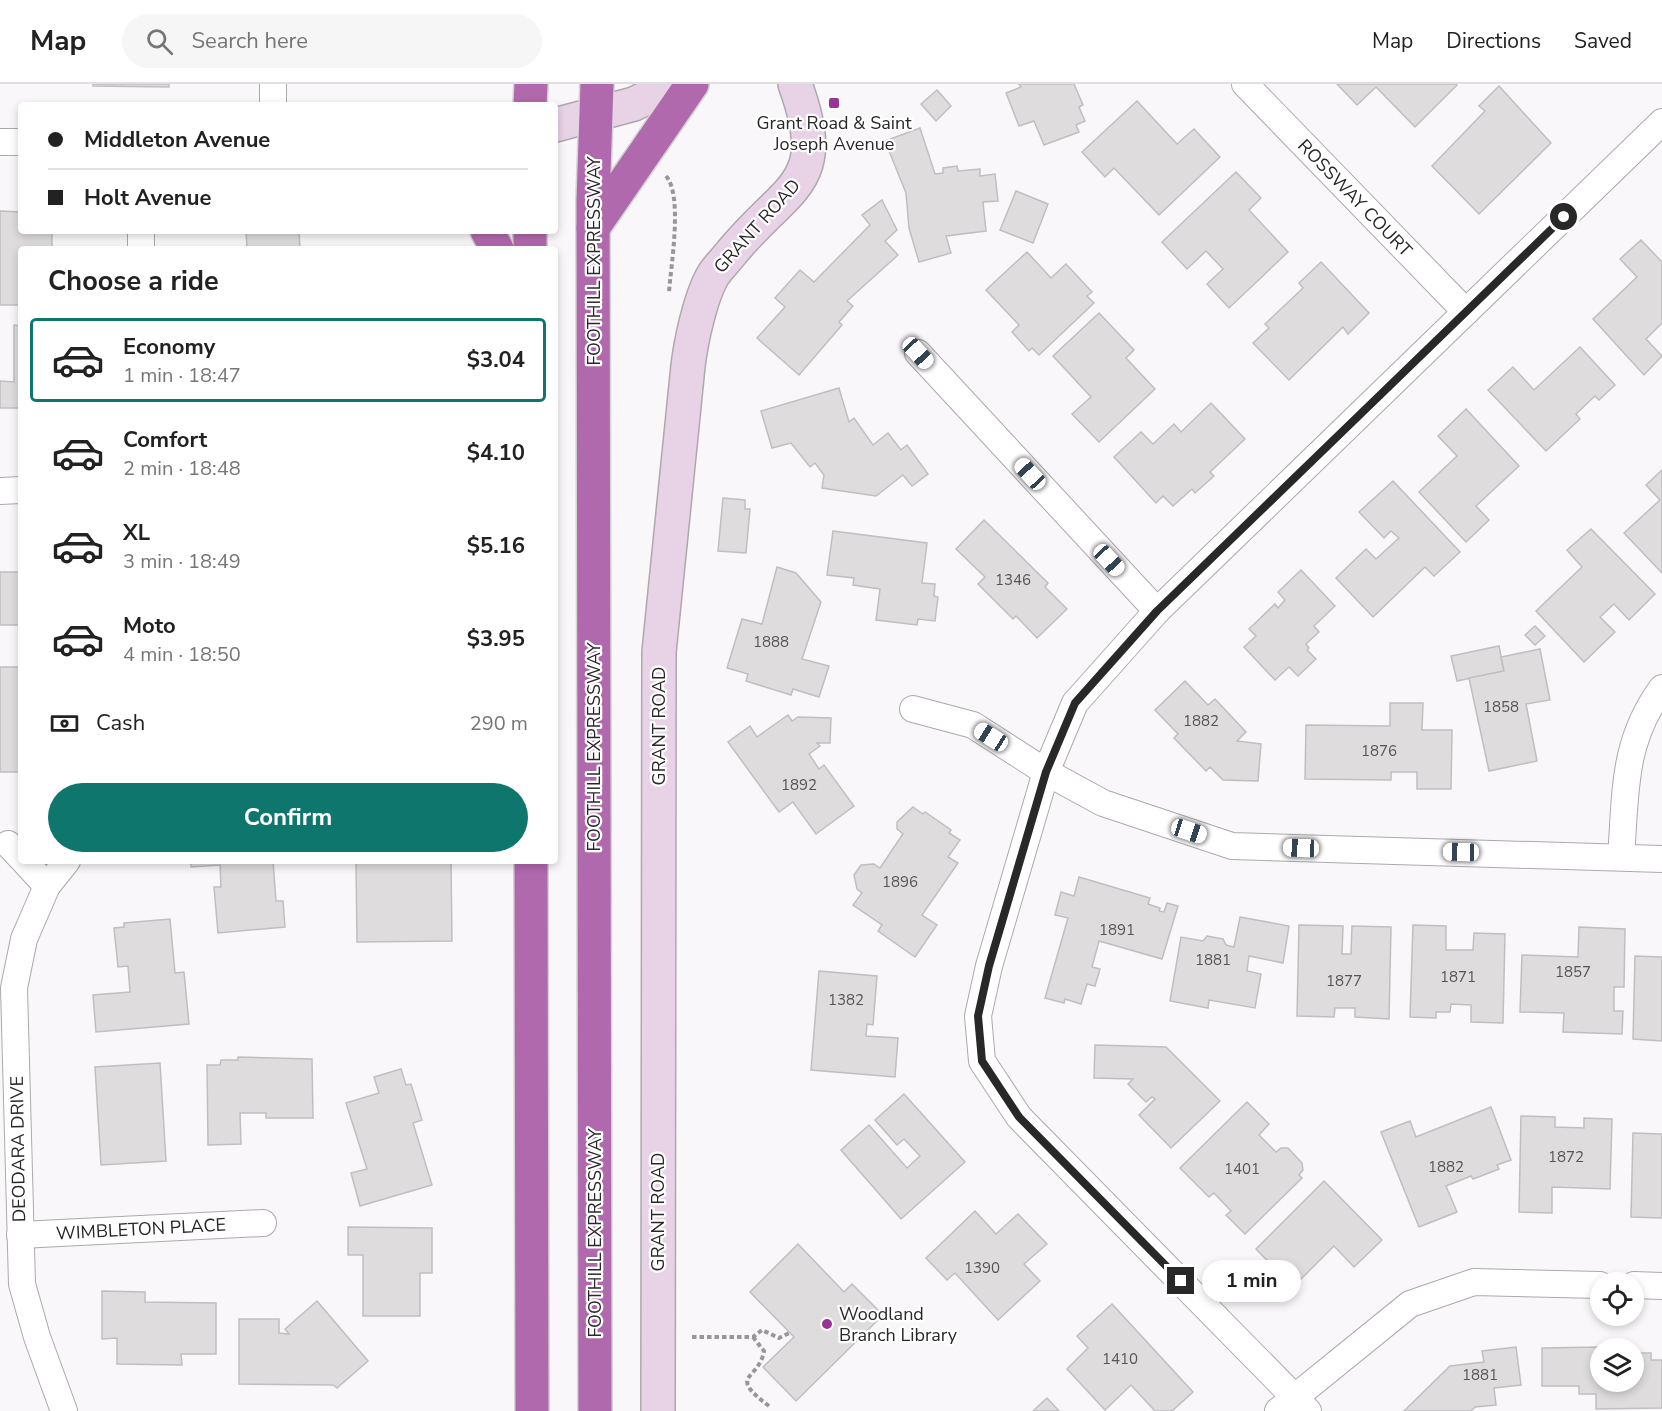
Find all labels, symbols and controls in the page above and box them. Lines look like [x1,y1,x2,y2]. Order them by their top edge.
search box [122,14,542,68]
text: Map [30,22,86,60]
icon: search [143,25,176,58]
text: Search here [191,26,308,56]
text: Map [1372,27,1413,55]
text: Directions [1446,27,1541,55]
text: Saved [1574,27,1632,55]
marker: Grant Road & Saint Joseph Avenue [827,96,841,110]
place label: Grant Road & Saint Joseph Avenue [756,111,912,156]
text: Middleton Avenue [84,125,270,155]
street label: ROSSWAY COURT [1293,134,1418,262]
street label: FOOTHILL EXPRESSWAY [582,156,606,365]
street label: GRANT ROAD [708,174,806,278]
text: Holt Avenue [84,183,211,213]
route start [1550,203,1577,230]
text: Choose a ride [48,263,219,300]
text: Economy [123,332,215,362]
icon: car [51,333,105,387]
car [899,334,937,372]
text: $3.04 [467,345,525,375]
text: 1 min · 18:47 [123,362,241,389]
text: Comfort [123,425,207,455]
icon: car [51,426,105,480]
text: $4.10 [467,438,525,468]
text: 2 min · 18:48 [123,455,241,482]
car [1011,455,1049,493]
text: XL [123,518,150,548]
icon: car [51,519,105,573]
text: $5.16 [467,531,525,561]
car [1090,541,1128,579]
text: 3 min · 18:49 [123,548,241,575]
house number: 1346 [995,570,1031,590]
text: Moto [123,611,176,641]
icon: car [51,612,105,666]
text: $3.95 [467,624,525,654]
house number: 1888 [753,632,789,652]
text: 4 min · 18:50 [123,641,241,668]
street label: FOOTHILL EXPRESSWAY [582,642,606,851]
street label: GRANT ROAD [647,667,671,785]
house number: 1858 [1483,697,1519,717]
icon: cash [48,707,81,740]
text: Cash [96,708,145,738]
text: 290 m [470,710,528,737]
house number: 1882 [1183,711,1219,731]
car [971,720,1011,754]
house number: 1876 [1361,741,1397,761]
house number: 1892 [781,775,817,795]
button: Confirm [48,783,528,852]
car [1169,817,1209,845]
car [1283,838,1319,858]
car [1443,843,1479,861]
house number: 1896 [882,872,918,892]
house number: 1891 [1099,920,1135,940]
house number: 1881 [1195,950,1231,970]
house number: 1857 [1555,962,1591,982]
house number: 1871 [1440,967,1476,987]
house number: 1877 [1326,971,1362,991]
house number: 1382 [828,990,864,1010]
street label: DEODARA DRIVE [5,1076,31,1222]
street label: FOOTHILL EXPRESSWAY [583,1128,607,1337]
house number: 1872 [1548,1147,1584,1167]
street label: GRANT ROAD [646,1153,670,1271]
house number: 1882 [1428,1157,1464,1177]
house number: 1401 [1224,1159,1260,1179]
street label: WIMBLETON PLACE [55,1213,227,1245]
house number: 1390 [964,1258,1000,1278]
callout: 1 min [1202,1260,1301,1302]
route end [1167,1267,1194,1294]
text: 1 min [1226,1267,1277,1294]
map controls [1590,1272,1644,1392]
button: locate [1590,1272,1644,1326]
place label: Woodland Branch Library [839,1302,958,1347]
marker: Woodland Branch Library [820,1317,834,1331]
button: layers [1590,1338,1644,1392]
house number: 1410 [1102,1349,1138,1369]
house number: 1881 [1462,1365,1498,1385]

